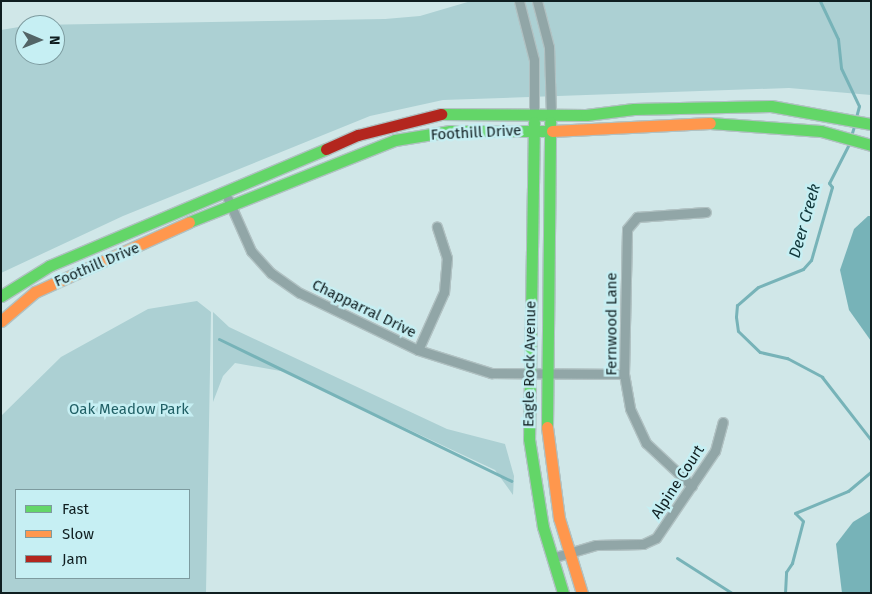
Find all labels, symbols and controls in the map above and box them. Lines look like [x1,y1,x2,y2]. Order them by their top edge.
north arrow [15,15,65,65]
text: N [46,35,63,45]
street label: Foothill Drive [430,122,522,144]
water label: Deer Creek [785,182,825,260]
street label: Foothill Drive [52,239,142,291]
street label: Fernwood Lane [603,272,621,376]
street label: Chapparral Drive [309,276,419,342]
street label: Eagle Rock Avenue [520,301,540,427]
park label: Oak Meadow Park [69,401,189,419]
street label: Alpine Court [648,442,708,522]
legend [15,489,190,579]
text: Fast [62,500,89,518]
text: Slow [62,525,94,543]
text: Jam [62,550,88,568]

